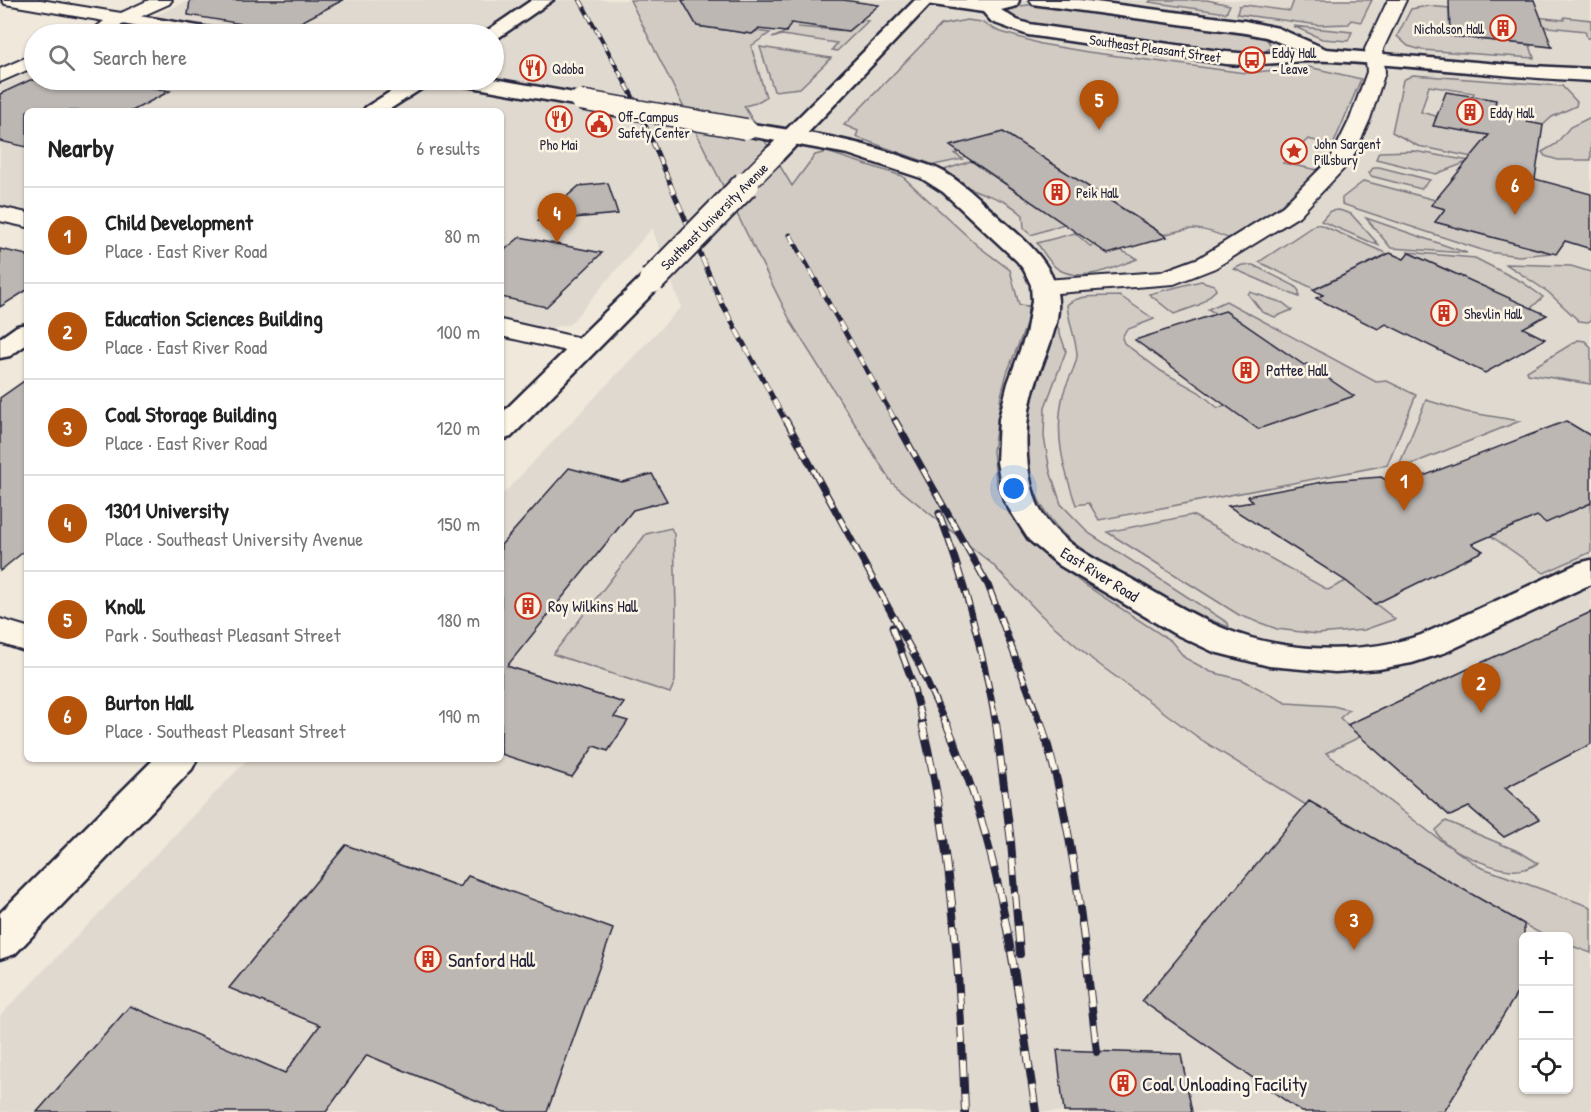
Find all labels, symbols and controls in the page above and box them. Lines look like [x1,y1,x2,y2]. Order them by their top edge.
building icon: Nicholson Hall [1488,13,1518,43]
place label: Nicholson Hall [1414,19,1485,38]
search box [24,24,504,90]
street label: Southeast Pleasant Street [1088,29,1222,67]
icon: search [45,41,78,74]
text: Search here [93,42,187,72]
place label: Eddy Hall - Leave [1272,43,1317,78]
bus stop icon: Eddy Hall - Leave [1237,45,1267,75]
restaurant icon: Qdoba [518,53,548,83]
place label: Qdoba [552,59,584,78]
pin: 5 [1080,80,1118,130]
building icon: Eddy Hall [1455,97,1485,127]
place label: Eddy Hall [1490,103,1535,123]
restaurant icon: Pho Mai [544,104,574,134]
place label: Off-Campus Safety Center [618,107,690,143]
public building icon: Off-Campus Safety Center [584,109,614,139]
text: Nearby [48,130,114,165]
text: 6 results [416,134,480,161]
place label: John Sargent Pillsbury [1314,134,1381,170]
place label: Pho Mai [540,135,578,154]
place icon: John Sargent Pillsbury [1279,136,1309,166]
street label: Southeast University Avenue [656,158,773,275]
pin: 6 [1496,166,1534,215]
building icon: Peik Hall [1042,177,1072,207]
place label: Peik Hall [1076,183,1120,202]
pin: 4 [538,194,576,243]
text: Child Development [105,207,253,237]
text: 1 [64,222,71,249]
text: 80 m [444,222,480,249]
text: Place · East River Road [105,237,267,264]
building icon: Shevlin Hall [1429,298,1459,328]
text: Education Sciences Building [105,303,323,333]
place label: Shevlin Hall [1464,304,1523,323]
text: 2 [63,318,72,345]
text: 100 m [437,318,480,345]
text: Place · East River Road [105,333,267,360]
building icon: Pattee Hall [1231,355,1261,385]
place label: Pattee Hall [1266,359,1328,381]
text: Coal Storage Building [105,399,277,429]
text: 3 [63,414,72,441]
text: 120 m [436,414,480,441]
text: Place · East River Road [105,429,267,456]
pin: 1 [1384,462,1424,511]
your location [999,474,1028,503]
text: 1301 University [105,495,229,525]
text: 4 [64,510,71,537]
text: 150 m [437,510,480,537]
text: Place · Southeast University Avenue [105,525,363,552]
street label: East River Road [1057,541,1143,607]
text: Knoll [105,591,145,621]
building icon: Roy Wilkins Hall [513,591,543,621]
place label: Roy Wilkins Hall [548,595,638,617]
text: 5 [63,606,72,633]
text: 180 m [437,606,480,633]
text: Park · Southeast Pleasant Street [105,621,341,648]
pin: 2 [1462,664,1500,713]
text: Burton Hall [105,687,193,717]
text: 6 [64,702,71,729]
text: 190 m [438,702,480,729]
text: Place · Southeast Pleasant Street [105,717,346,744]
pin: 3 [1334,900,1374,950]
map controls [1519,932,1573,1094]
button: + [1519,932,1573,986]
building icon: Sanford Hall [413,944,443,974]
place label: Sanford Hall [448,946,536,973]
button: − [1519,986,1573,1040]
button: locate [1519,1040,1573,1094]
building icon: Coal Unloading Facility [1108,1068,1138,1098]
place label: Coal Unloading Facility [1142,1070,1308,1097]

